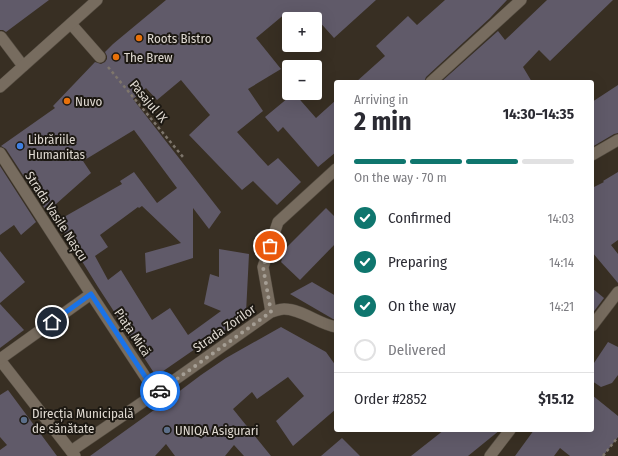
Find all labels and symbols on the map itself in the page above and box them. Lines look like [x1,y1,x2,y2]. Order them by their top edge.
place label: Roots Bistro [147,31,212,46]
marker: Roots Bistro [134,33,144,43]
place label: The Brew [124,50,173,65]
marker: The Brew [111,52,121,62]
street label: Pasajul IX [127,77,171,126]
place label: Nuvo [75,94,102,109]
marker: Nuvo [62,96,72,106]
place label: Librăriile Humanitas [28,132,86,162]
marker: Librăriile Humanitas [15,141,25,151]
street label: Strada Vasile Nașcu [21,169,91,264]
pin [253,229,287,263]
street label: Strada Zorilor [190,301,259,355]
pin [35,305,69,339]
street label: Piața Mică [110,306,154,360]
courier [140,371,180,411]
place label: Direcția Municipală de sănătate [32,406,134,436]
marker: Direcția Municipală de sănătate [19,415,29,425]
place label: UNIQA Asigurari [175,423,259,438]
marker: UNIQA Asigurari [162,425,172,435]

